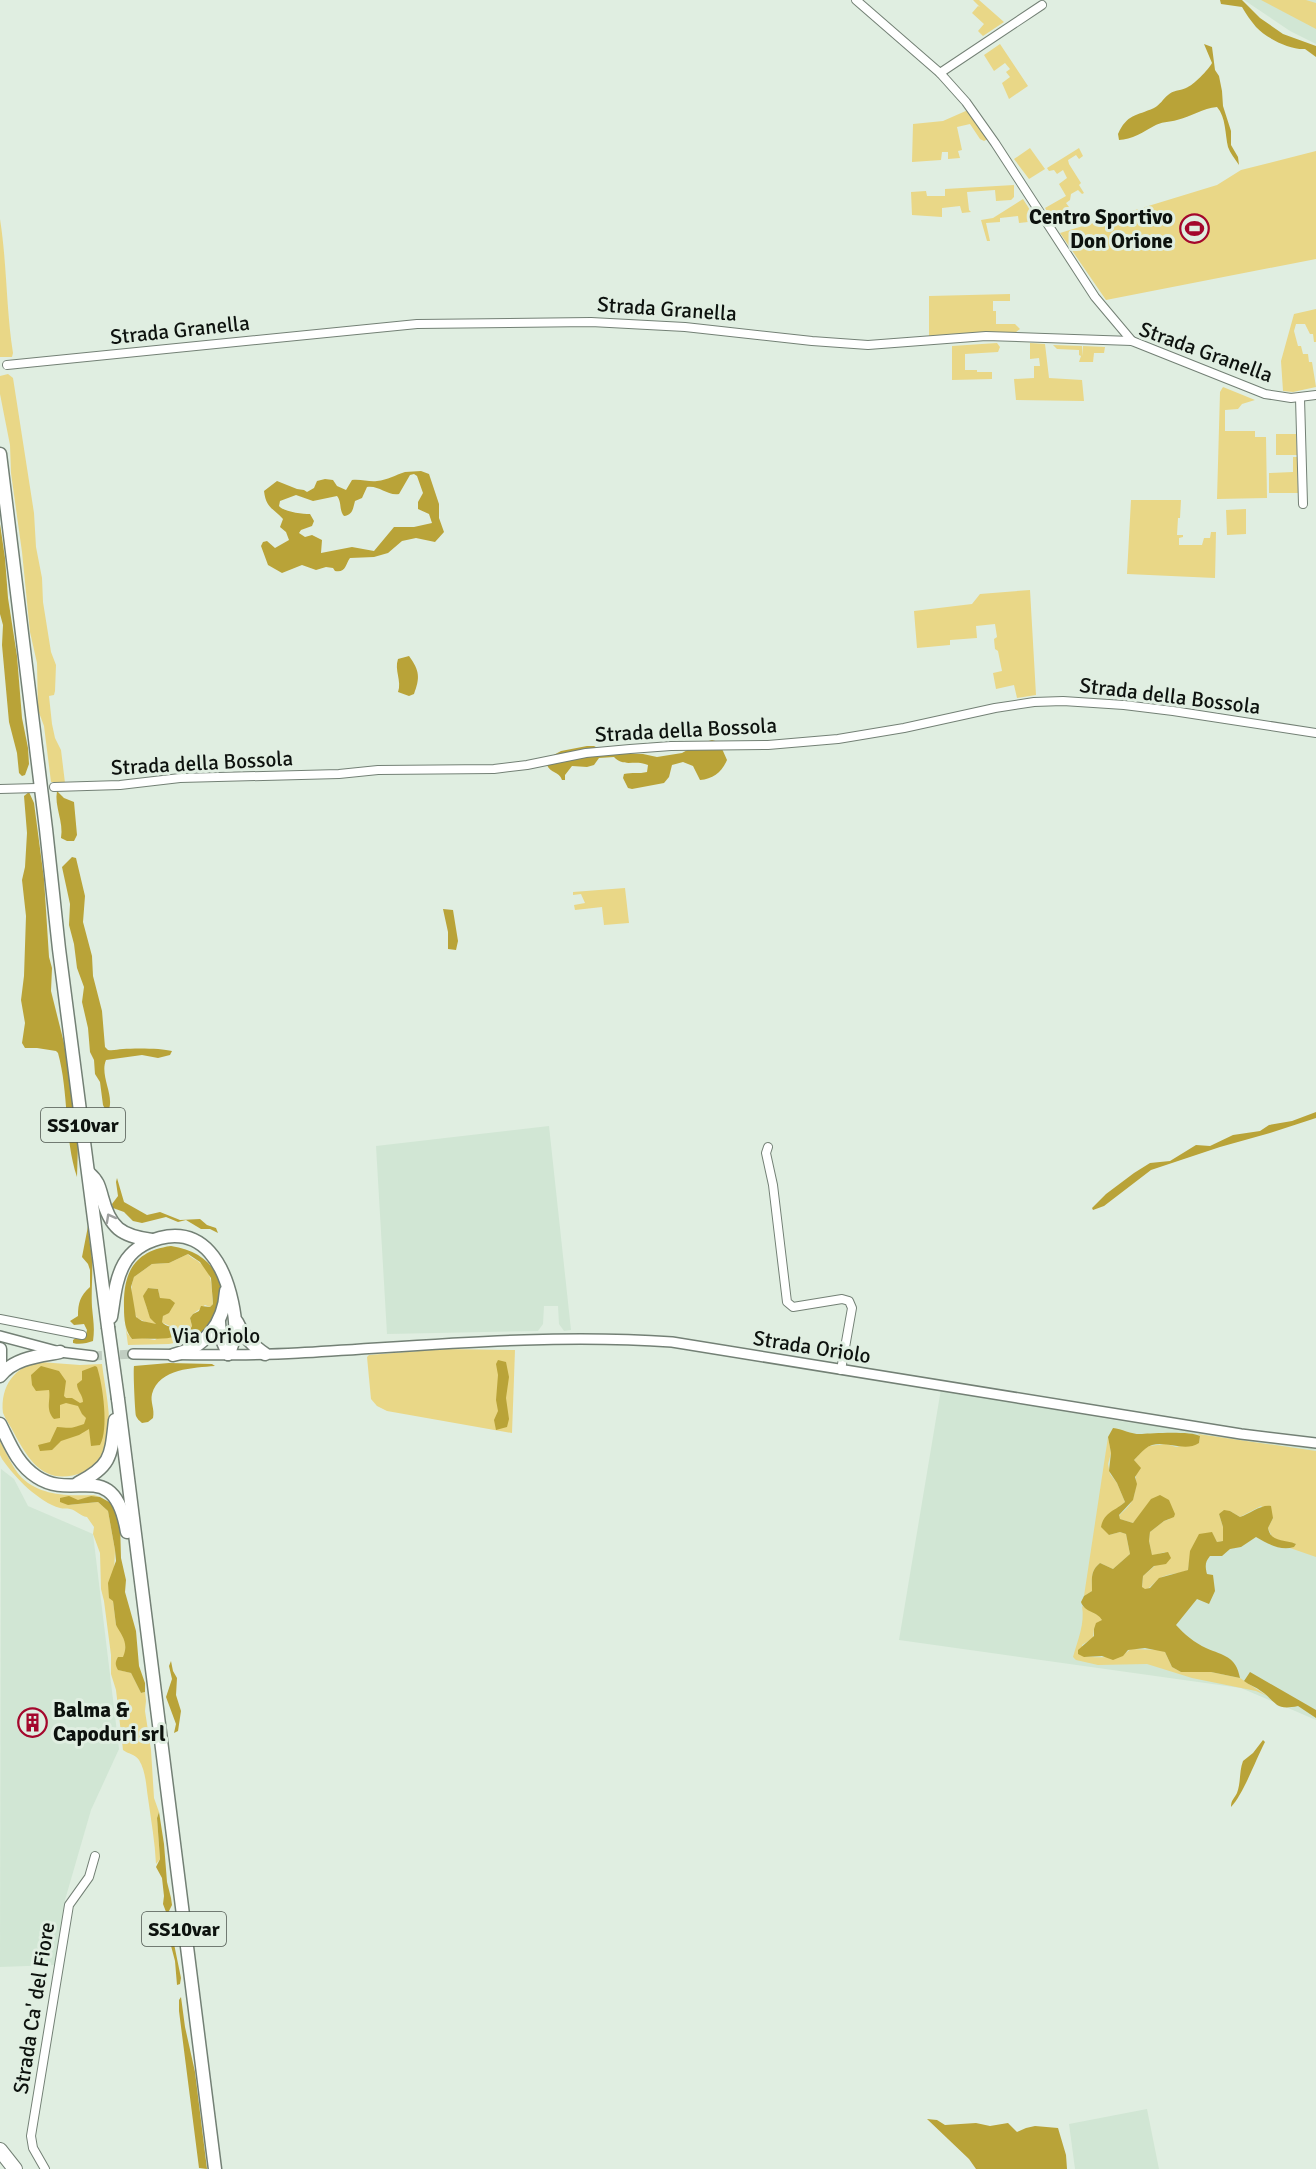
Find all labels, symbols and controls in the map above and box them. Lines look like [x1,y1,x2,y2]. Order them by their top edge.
place label: Centro Sportivo Don Orione [1029,204,1173,254]
sports icon: Centro Sportivo Don Orione [1178,213,1210,245]
street label: Strada Granella [596,291,738,327]
street label: Strada Granella [109,310,251,350]
street label: Strada Granella [1136,316,1276,388]
street label: Strada della Bossola [1078,672,1262,720]
street label: Strada della Bossola [594,712,778,748]
street label: Strada della Bossola [110,745,294,781]
road number: SS10var [41,1108,125,1142]
one-way arrow [106,1213,118,1224]
street label: Via Oriolo [172,1323,260,1349]
street label: Strada Oriolo [751,1325,873,1369]
place label: Balma & Capoduri srl [53,1697,166,1747]
building icon: Balma & Capoduri srl [16,1706,48,1738]
road number: SS10var [142,1912,226,1946]
street label: Strada Ca' del Fiore [8,1920,60,2096]

